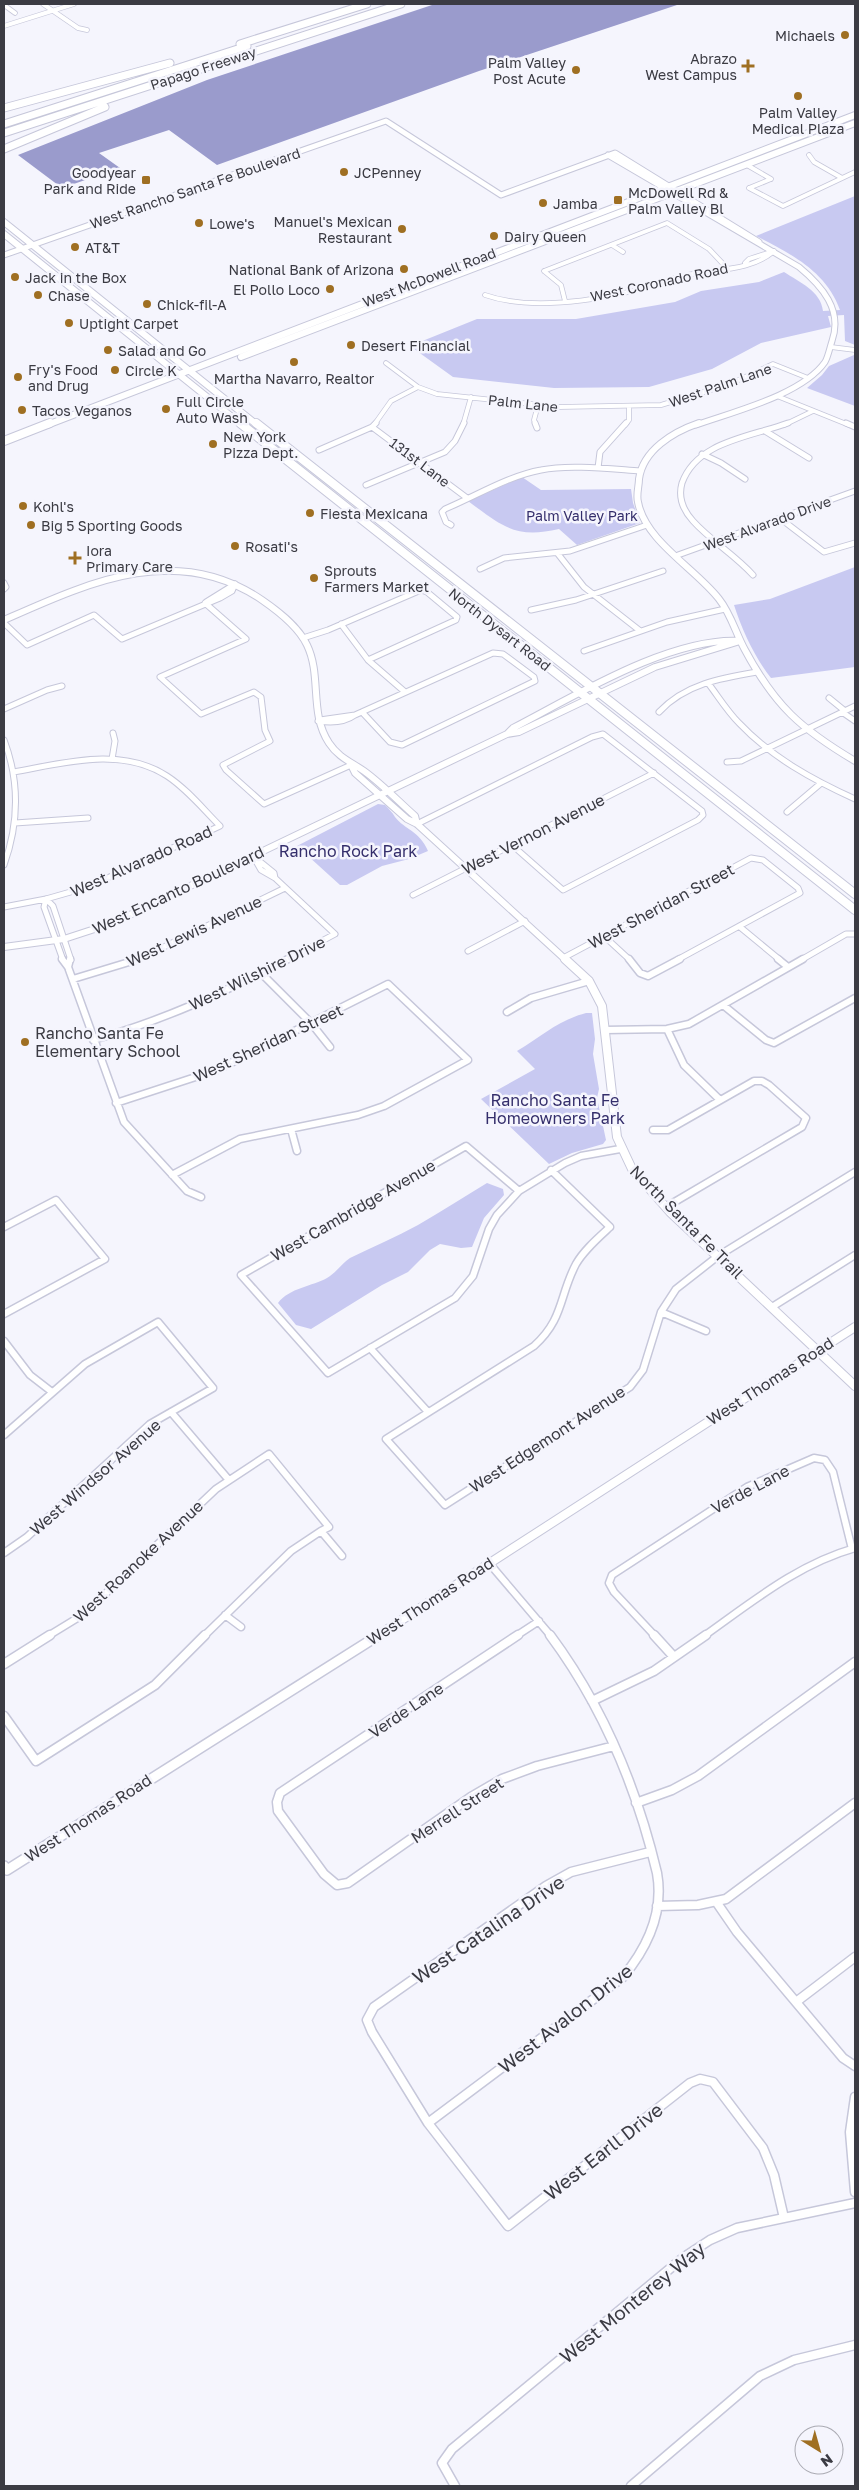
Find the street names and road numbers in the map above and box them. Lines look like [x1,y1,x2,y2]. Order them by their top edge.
street label: Papago Freeway [148,43,258,93]
street label: West Rancho Santa Fe Boulevard [88,144,302,232]
street label: West McDowell Road [360,244,498,310]
street label: West Coronado Road [589,259,729,305]
street label: West Palm Lane [666,359,774,411]
street label: Palm Lane [487,391,559,415]
street label: 131st Lane [387,434,453,490]
street label: West Alvarado Drive [701,492,833,554]
street label: North Dysart Road [446,584,554,674]
street label: West Vernon Avenue [458,789,608,879]
street label: West Alvarado Road [67,821,215,901]
street label: West Encanto Boulevard [89,841,267,939]
street label: West Sheridan Street [584,859,738,953]
street label: West Lewis Avenue [123,891,265,971]
street label: West Wilshire Drive [186,931,328,1015]
street label: West Sheridan Street [190,1000,346,1086]
street label: West Cambridge Avenue [267,1155,439,1265]
street label: North Santa Fe Trail [626,1161,748,1283]
street label: West Thomas Road [703,1333,837,1429]
street label: West Edgemont Avenue [465,1381,629,1497]
street label: West Windsor Avenue [25,1415,165,1539]
street label: Verde Lane [707,1460,793,1518]
street label: West Roanoke Avenue [69,1496,207,1626]
street label: West Thomas Road [363,1553,497,1649]
street label: Verde Lane [365,1678,447,1742]
street label: West Thomas Road [21,1770,155,1866]
street label: Merrell Street [407,1773,507,1847]
street label: West Catalina Drive [408,1870,568,1988]
street label: West Avalon Drive [493,1958,637,2078]
street label: West Earll Drive [539,2097,667,2205]
street label: West Monterey Way [555,2236,710,2368]

